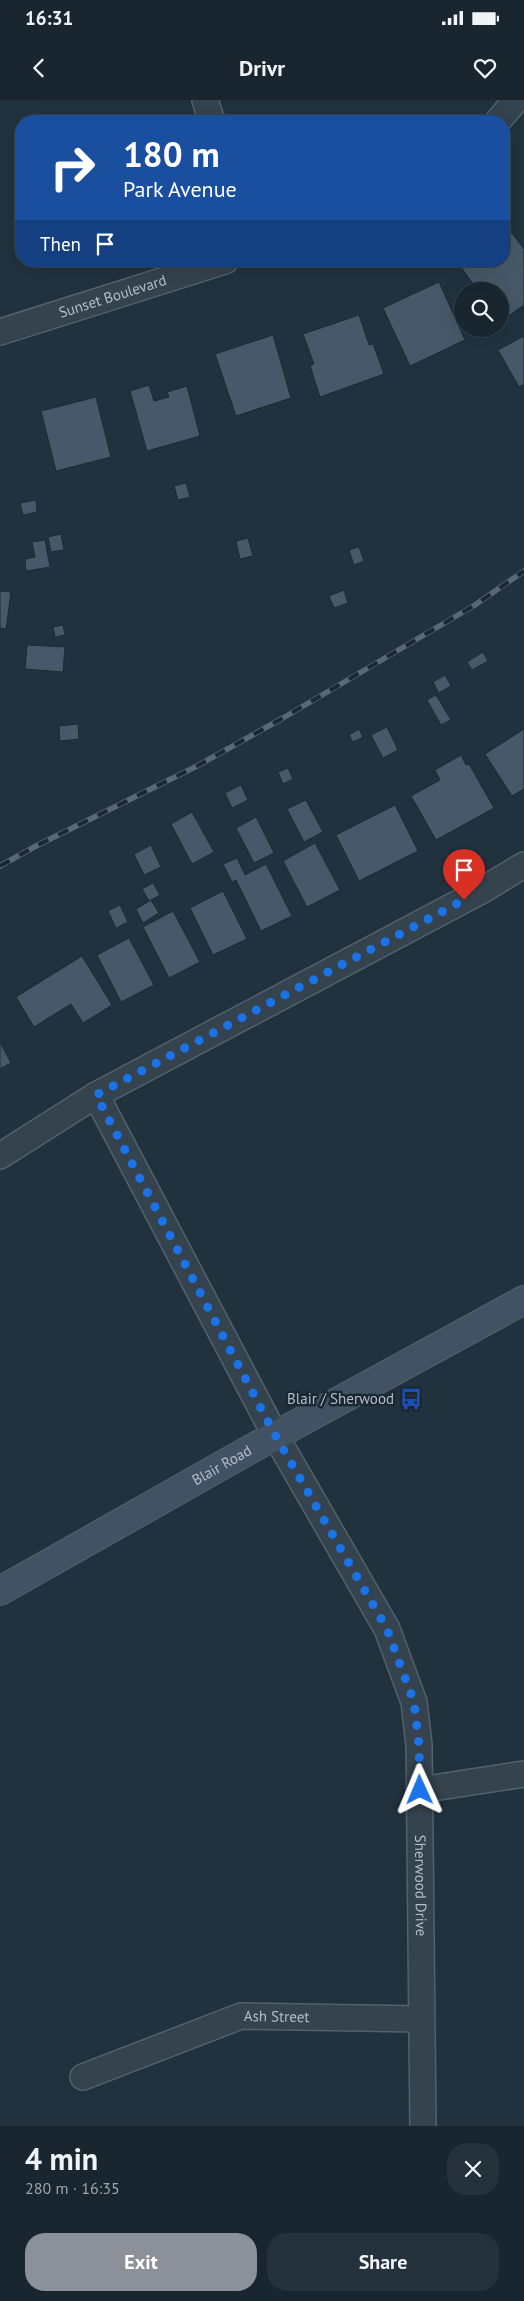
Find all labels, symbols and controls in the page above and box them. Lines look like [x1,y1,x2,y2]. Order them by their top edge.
text: 16:31 [25,6,73,30]
icon: back [25,54,53,82]
text: Drivr [239,54,285,82]
icon: heart [471,54,499,82]
text: 180 m [123,131,220,177]
icon: right [40,135,105,200]
text: Park Avenue [123,175,237,203]
icon: arrive [91,230,119,258]
text: Then [40,232,81,256]
street label: Sunset Boulevard [56,270,169,322]
map controls [454,282,509,337]
button: search [454,282,509,337]
pin [443,849,485,900]
icon: arrive [450,856,478,884]
bus stop icon: Blair / Sherwood [398,1386,424,1412]
place label: Blair / Sherwood [287,1389,394,1408]
street label: Blair Road [188,1440,255,1489]
position arrow [393,1763,445,1815]
street label: Sherwood Drive [411,1835,431,1937]
street label: Ash Street [244,2006,310,2026]
text: 4 min [25,2139,98,2178]
button: close [447,2143,499,2195]
text: 280 m · 16:35 [25,2178,120,2198]
button: Exit [25,2233,257,2291]
button: Share [267,2233,499,2291]

